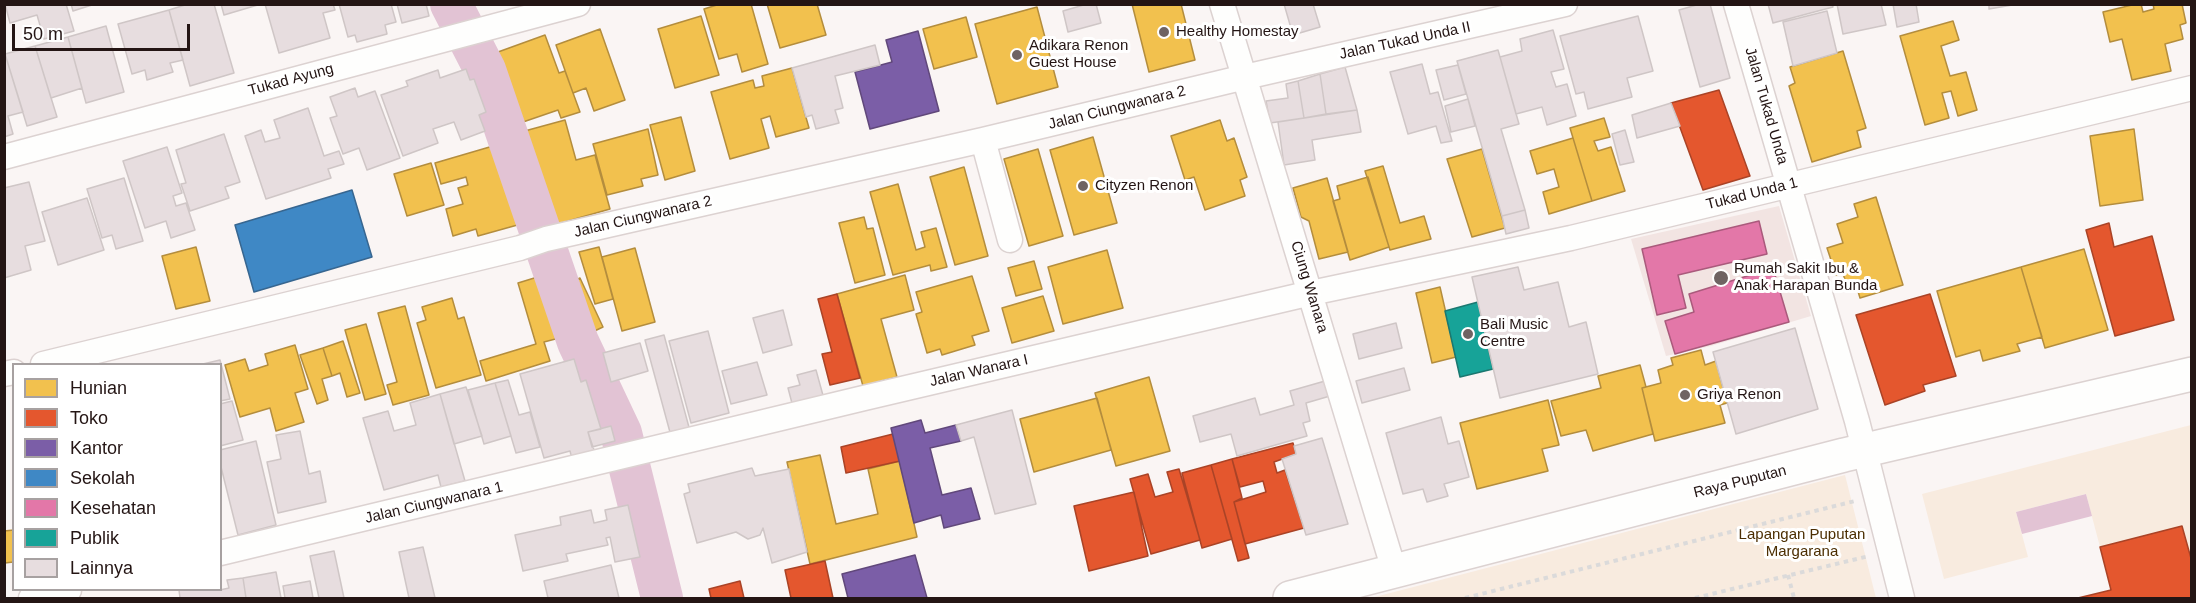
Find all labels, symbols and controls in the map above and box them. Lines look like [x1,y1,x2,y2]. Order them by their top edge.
scale bar [15,12,194,50]
street label: Jalan Tukad Unda II [1338,18,1472,64]
place label: Healthy Homestay [1176,23,1299,41]
text: 50 m [23,24,63,44]
marker: Healthy Homestay [1157,25,1171,39]
place label: Adikara Renon Guest House [1029,37,1128,72]
street label: Jalan Tukad Unda [1741,45,1791,167]
marker: Adikara Renon Guest House [1010,48,1024,62]
street label: Tukad Ayung [246,60,336,100]
street label: Jalan Ciungwanara 2 [1046,82,1188,134]
street label: Tukad Unda 1 [1704,174,1800,214]
place label: Cityzen Renon [1095,177,1193,195]
marker: Cityzen Renon [1076,179,1090,193]
street label: Jalan Ciungwanara 2 [572,192,714,242]
street label: Ciung Wanara [1286,239,1332,335]
place label: Rumah Sakit Ibu & Anak Harapan Bunda [1734,260,1877,295]
marker: Rumah Sakit Ibu & Anak Harapan Bunda [1712,269,1730,287]
place label: Bali Music Centre [1480,316,1548,351]
marker: Bali Music Centre [1461,327,1475,341]
street label: Jalan Wanara I [928,351,1030,391]
legend [12,363,222,591]
text: Hunian [70,378,127,398]
place label: Griya Renon [1697,386,1781,404]
marker: Griya Renon [1678,388,1692,402]
text: Toko [70,408,108,428]
text: Kantor [70,438,123,458]
street label: Raya Puputan [1692,462,1788,502]
text: Sekolah [70,468,135,488]
street label: Jalan Ciungwanara 1 [363,478,505,528]
text: Kesehatan [70,498,156,518]
park label: Lapangan Puputan Margarana [1739,526,1865,561]
text: Publik [70,528,119,548]
text: Lainnya [70,558,133,578]

